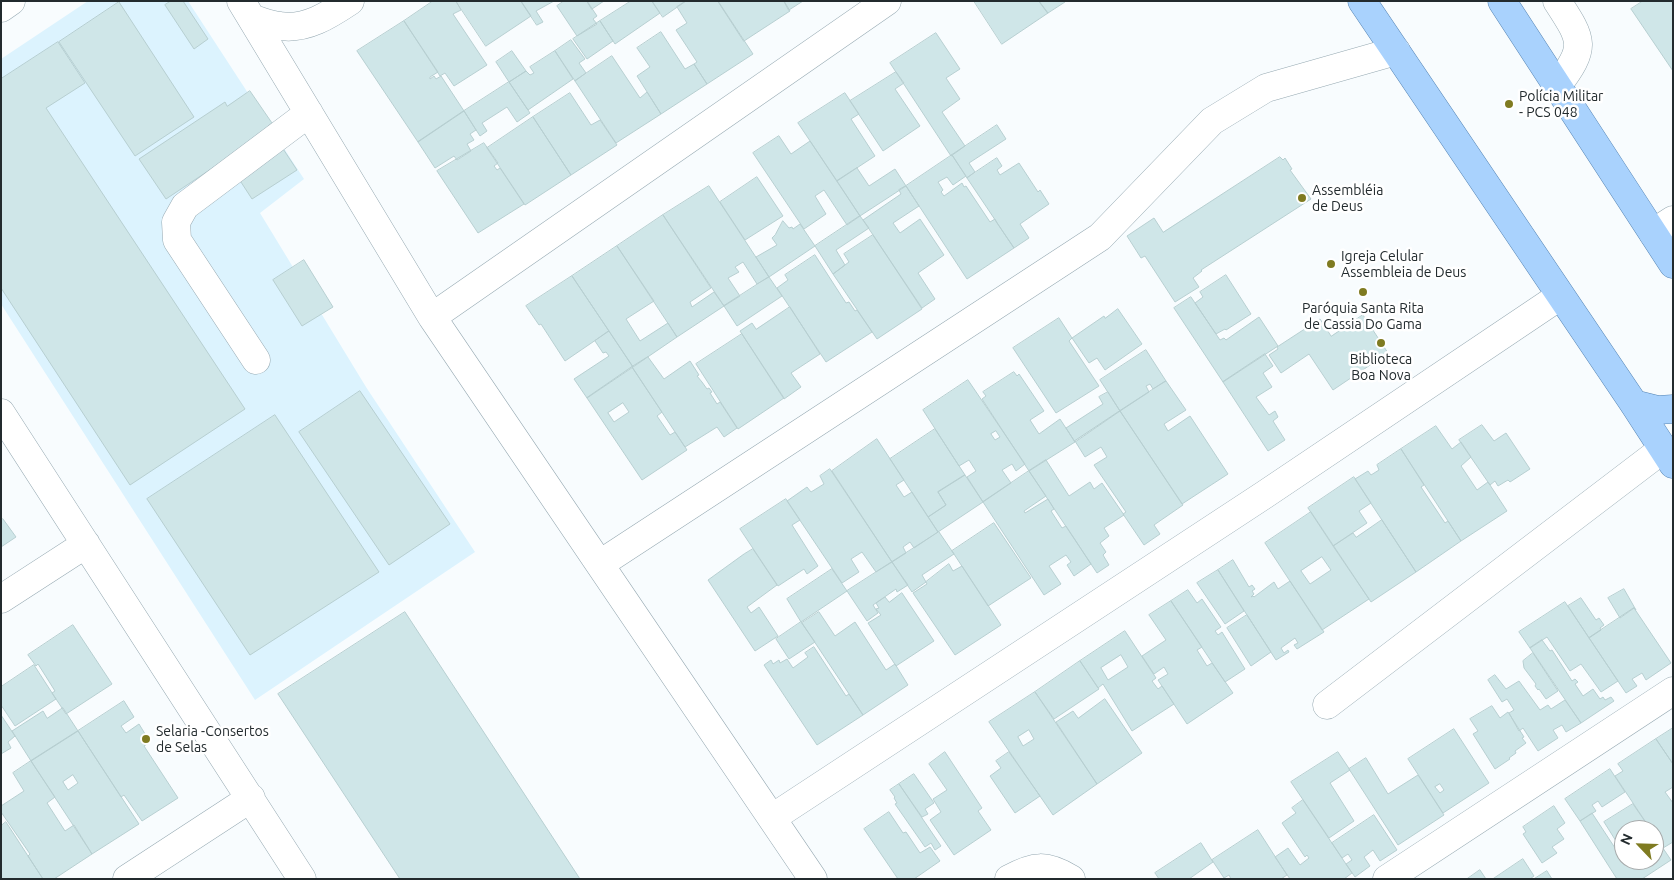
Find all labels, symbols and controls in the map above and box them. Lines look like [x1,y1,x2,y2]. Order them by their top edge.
place label: Polícia Militar - PCS 048 [1519,88,1603,120]
marker: Polícia Militar - PCS 048 [1503,98,1515,110]
place label: Assembléia de Deus [1312,182,1383,214]
marker: Assembléia de Deus [1296,192,1308,204]
place label: Igreja Celular Assembleia de Deus [1341,248,1466,280]
marker: Igreja Celular Assembleia de Deus [1325,258,1337,270]
marker: Paróquia Santa Rita de Cassia Do Gama [1357,286,1369,298]
place label: Paróquia Santa Rita de Cassia Do Gama [1302,300,1424,332]
marker: Biblioteca Boa Nova [1375,337,1387,349]
place label: Biblioteca Boa Nova [1350,351,1412,384]
place label: Selaria -Consertos de Selas [156,723,269,756]
marker: Selaria -Consertos de Selas [140,733,152,745]
north arrow [1614,820,1664,870]
text: N [1617,831,1636,847]

